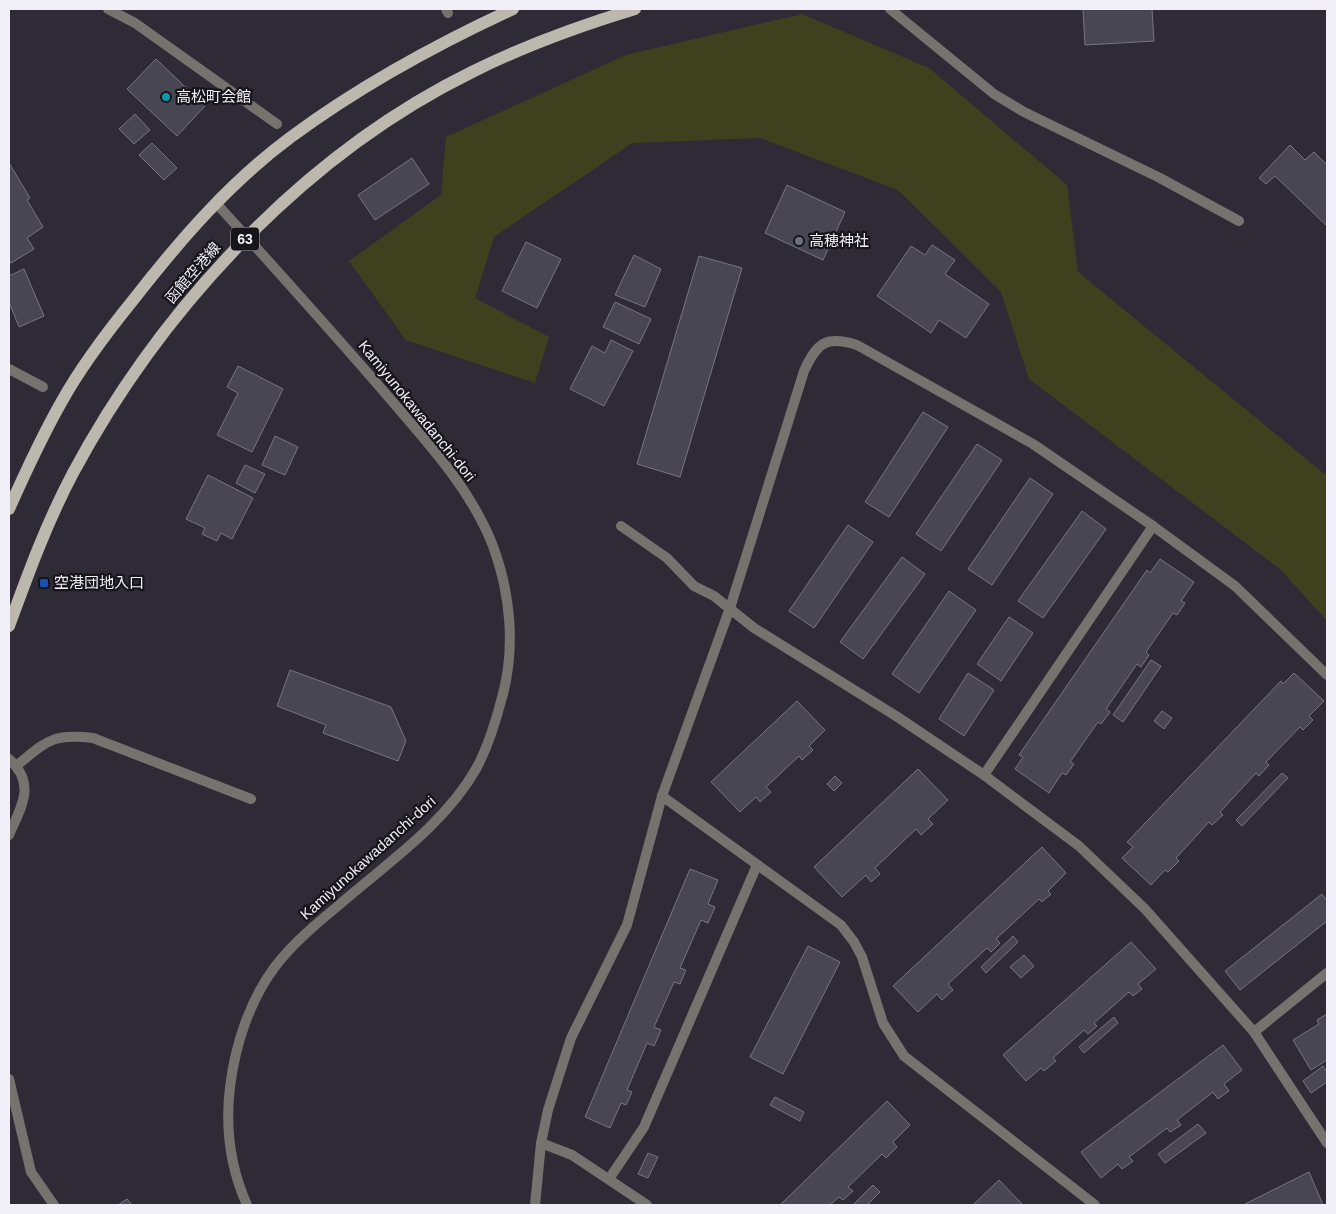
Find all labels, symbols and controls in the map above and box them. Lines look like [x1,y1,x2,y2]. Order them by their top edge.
place label: 高松町会館 [176,88,251,105]
marker: 高松町会館 [160,91,172,103]
road number: 63 [231,228,259,250]
place label: 高穂神社 [809,232,869,249]
marker: 高穂神社 [793,235,805,247]
street label: 函館空港線 [162,239,224,307]
street label: Kamiyunokawadanchi-dori [355,337,479,484]
place label: 空港団地入口 [54,574,144,591]
marker: 空港団地入口 [38,577,50,589]
street label: Kamiyunokawadanchi-dori [297,792,439,923]

